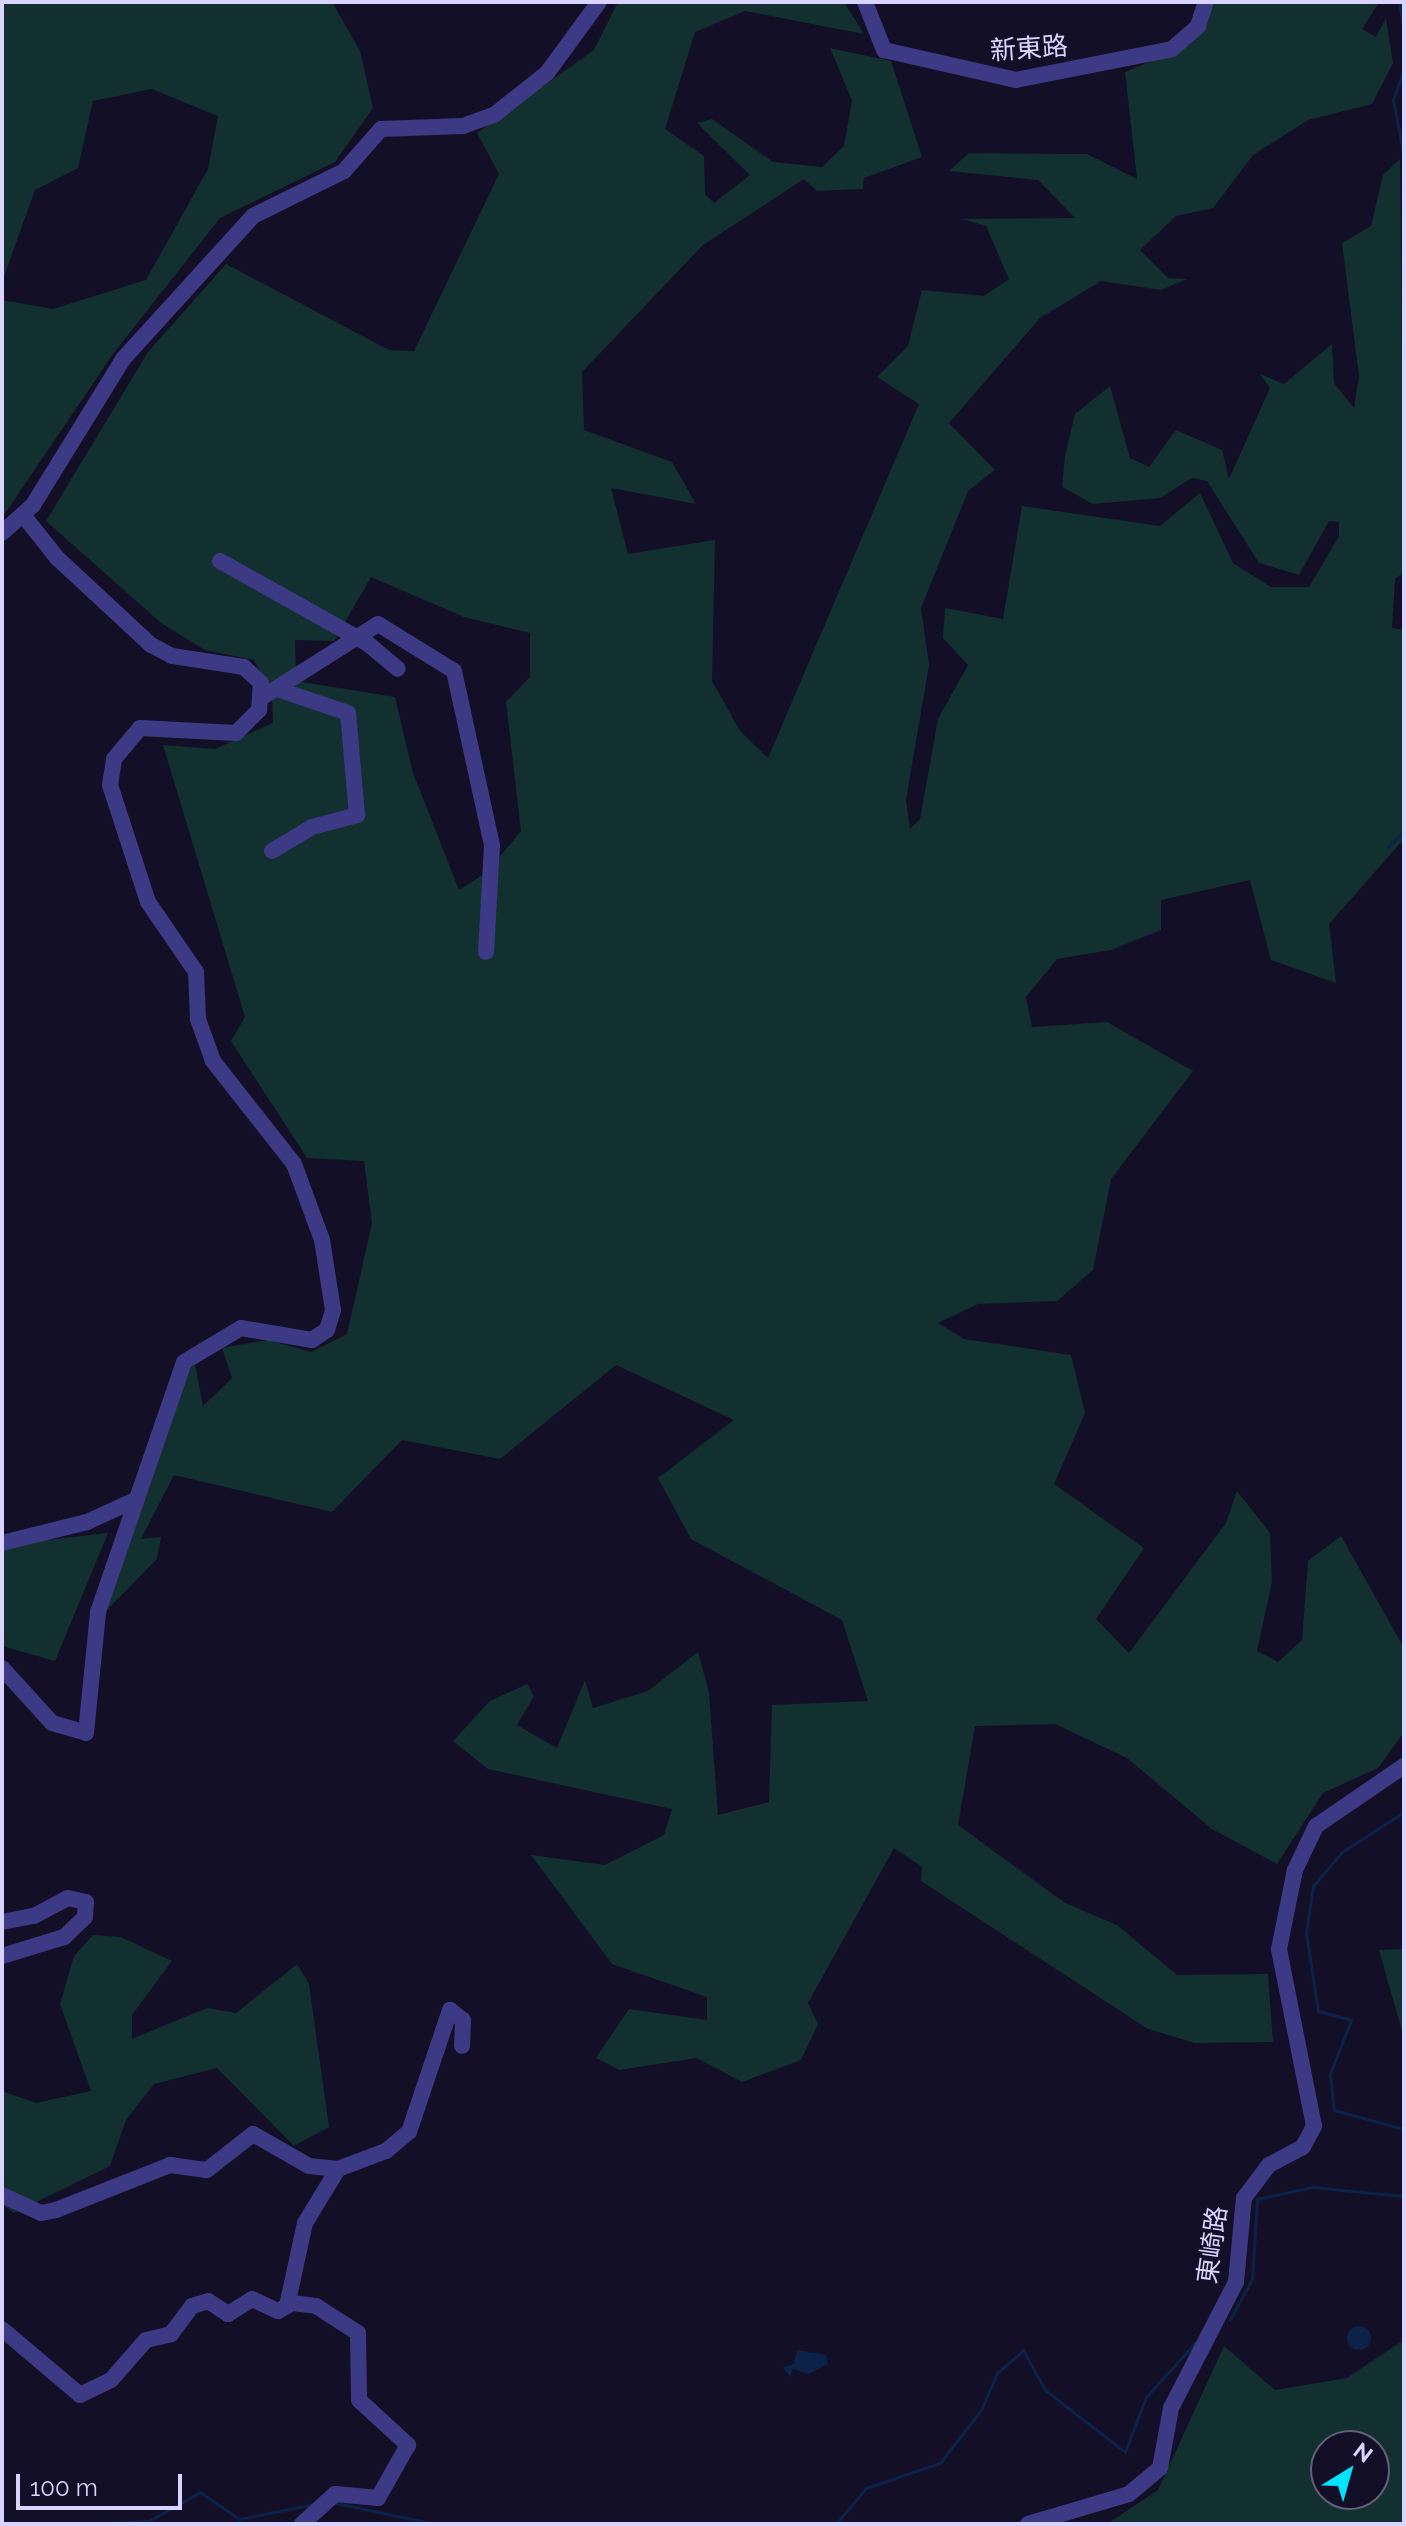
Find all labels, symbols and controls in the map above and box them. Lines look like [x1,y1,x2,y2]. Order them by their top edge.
street label: 新東路 [989,31,1069,67]
street label: 東崎路 [1192,2204,1234,2286]
north arrow [1310,2430,1390,2510]
text: N [1349,2437,1378,2468]
scale bar [20,2458,186,2508]
text: 100 m [30,2473,98,2502]

